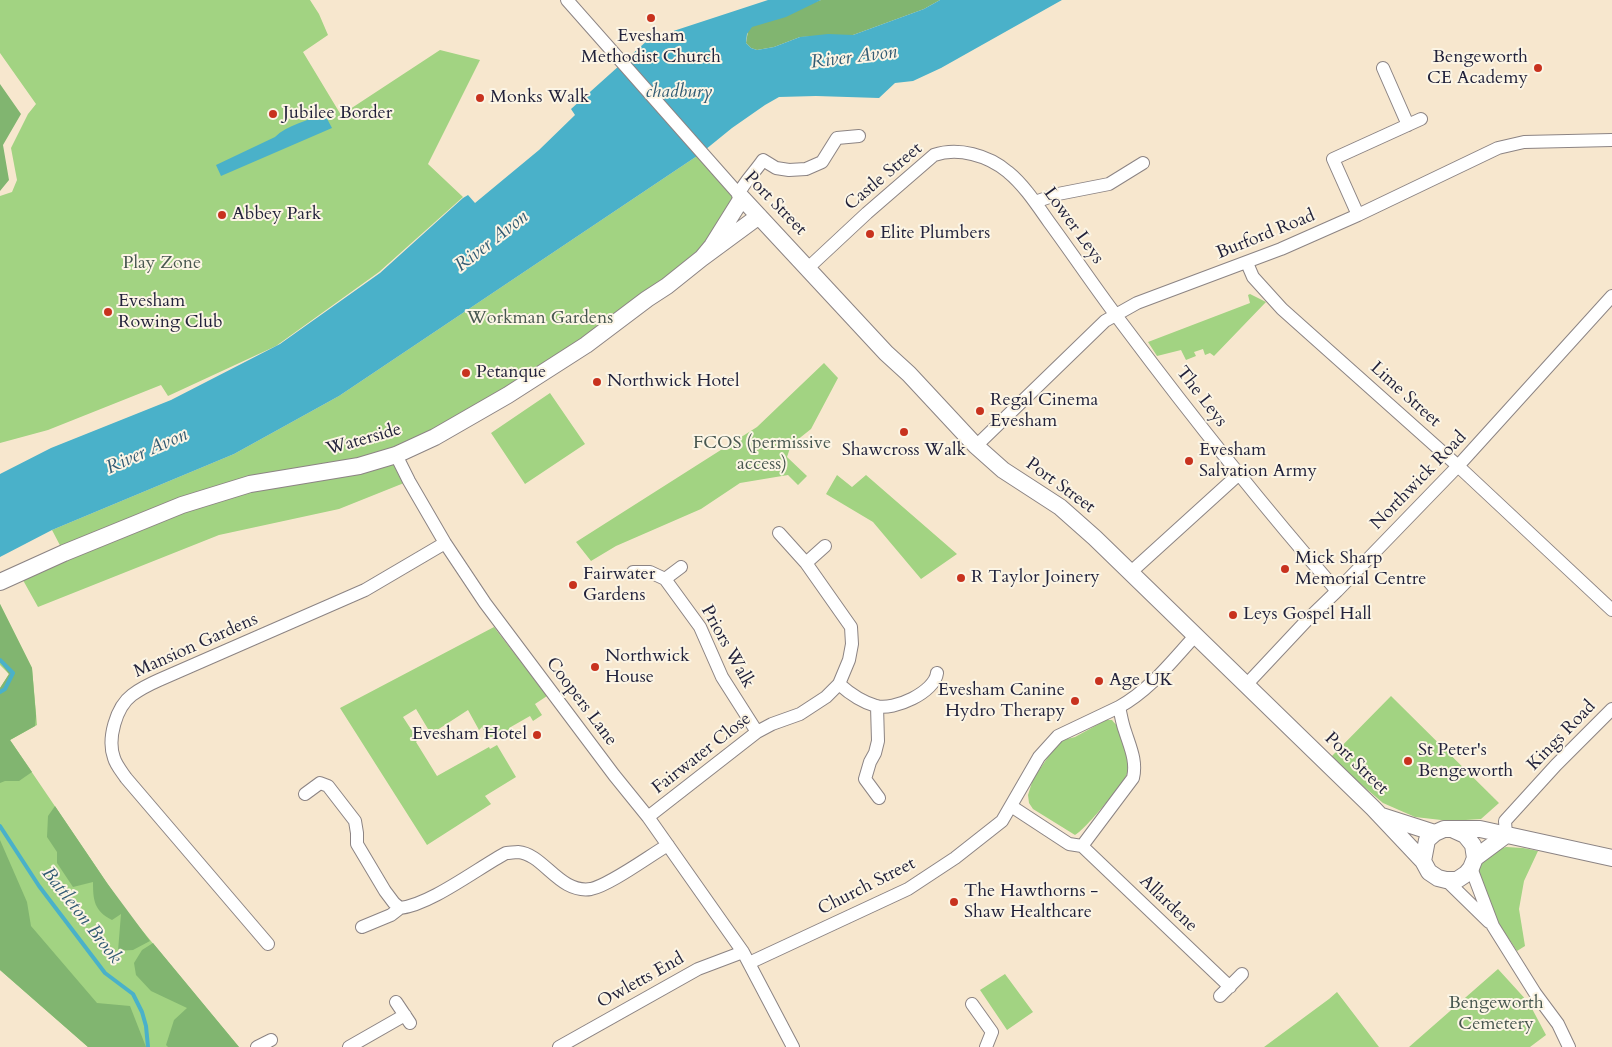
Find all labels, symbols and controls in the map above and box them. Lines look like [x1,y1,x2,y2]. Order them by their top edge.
marker: Evesham Methodist Church [645,12,657,24]
place label: Evesham Methodist Church [581,26,721,68]
water label: River Avon [810,41,898,75]
place label: Bengeworth CE Academy [1427,47,1528,90]
marker: Bengeworth CE Academy [1532,62,1544,74]
water label: chadbury [646,82,712,104]
place label: Monks Walk [490,87,589,109]
marker: Monks Walk [474,92,486,104]
place label: Jubilee Border [283,103,392,125]
marker: Jubilee Border [267,108,279,120]
street label: Castle Street [841,138,927,216]
street label: Port Street [739,167,811,241]
street label: Lower Leys [1038,184,1108,268]
place label: Abbey Park [232,204,321,226]
street label: Burford Road [1214,205,1318,265]
water label: River Avon [451,206,533,278]
marker: Abbey Park [216,209,228,221]
place label: Elite Plumbers [880,223,990,245]
marker: Elite Plumbers [864,228,876,240]
park label: Play Zone [123,253,201,275]
place label: Evesham Rowing Club [118,291,223,334]
marker: Evesham Rowing Club [102,306,114,318]
park label: Workman Gardens [467,308,613,330]
street label: Lime Street [1365,358,1445,432]
place label: Petanque [476,362,546,384]
street label: The Leys [1171,363,1231,431]
marker: Petanque [460,367,472,379]
place label: Northwick Hotel [607,371,740,393]
marker: Northwick Hotel [591,376,603,388]
place label: Regal Cinema Evesham [990,390,1098,432]
marker: Regal Cinema Evesham [974,405,986,417]
street label: Waterside [324,419,404,461]
water label: River Avon [103,424,191,480]
marker: Shawcross Walk [898,426,910,438]
street label: Northwick Road [1366,427,1472,535]
park label: FCOS (permissive access) [693,433,831,476]
place label: Shawcross Walk [842,440,966,462]
place label: Evesham Salvation Army [1199,440,1317,482]
street label: Port Street [1021,454,1099,518]
marker: Evesham Salvation Army [1183,455,1195,467]
place label: Mick Sharp Memorial Centre [1295,548,1426,590]
marker: Mick Sharp Memorial Centre [1279,563,1291,575]
place label: Fairwater Gardens [583,564,655,606]
place label: R Taylor Joinery [971,567,1100,589]
marker: R Taylor Joinery [955,572,967,584]
marker: Fairwater Gardens [567,579,579,591]
street label: Priors Walk [695,602,759,692]
place label: Leys Gospel Hall [1243,604,1372,626]
street label: Mansion Gardens [131,609,261,683]
marker: Leys Gospel Hall [1227,609,1239,621]
place label: Northwick House [605,646,690,689]
street label: Coopers Lane [541,653,621,751]
marker: Northwick House [589,661,601,673]
place label: Age UK [1109,670,1173,692]
marker: Age UK [1093,675,1105,687]
place label: Evesham Canine Hydro Therapy [938,680,1065,722]
marker: Evesham Canine Hydro Therapy [1069,695,1081,707]
street label: Kings Road [1523,696,1601,776]
street label: Fairwater Close [648,709,756,799]
place label: Evesham Hotel [412,724,527,746]
street label: Port Street [1319,728,1393,800]
marker: Evesham Hotel [531,729,543,741]
place label: St Peter's Bengeworth [1418,740,1513,782]
marker: St Peter's Bengeworth [1402,755,1414,767]
street label: Church Street [815,853,919,921]
water label: Battleton Brook [36,863,126,969]
street label: Allardene [1134,871,1202,937]
place label: The Hawthorns - Shaw Healthcare [964,881,1098,924]
marker: The Hawthorns - Shaw Healthcare [948,896,960,908]
street label: Owletts End [594,948,688,1014]
park label: Bengeworth Cemetery [1448,993,1544,1036]

